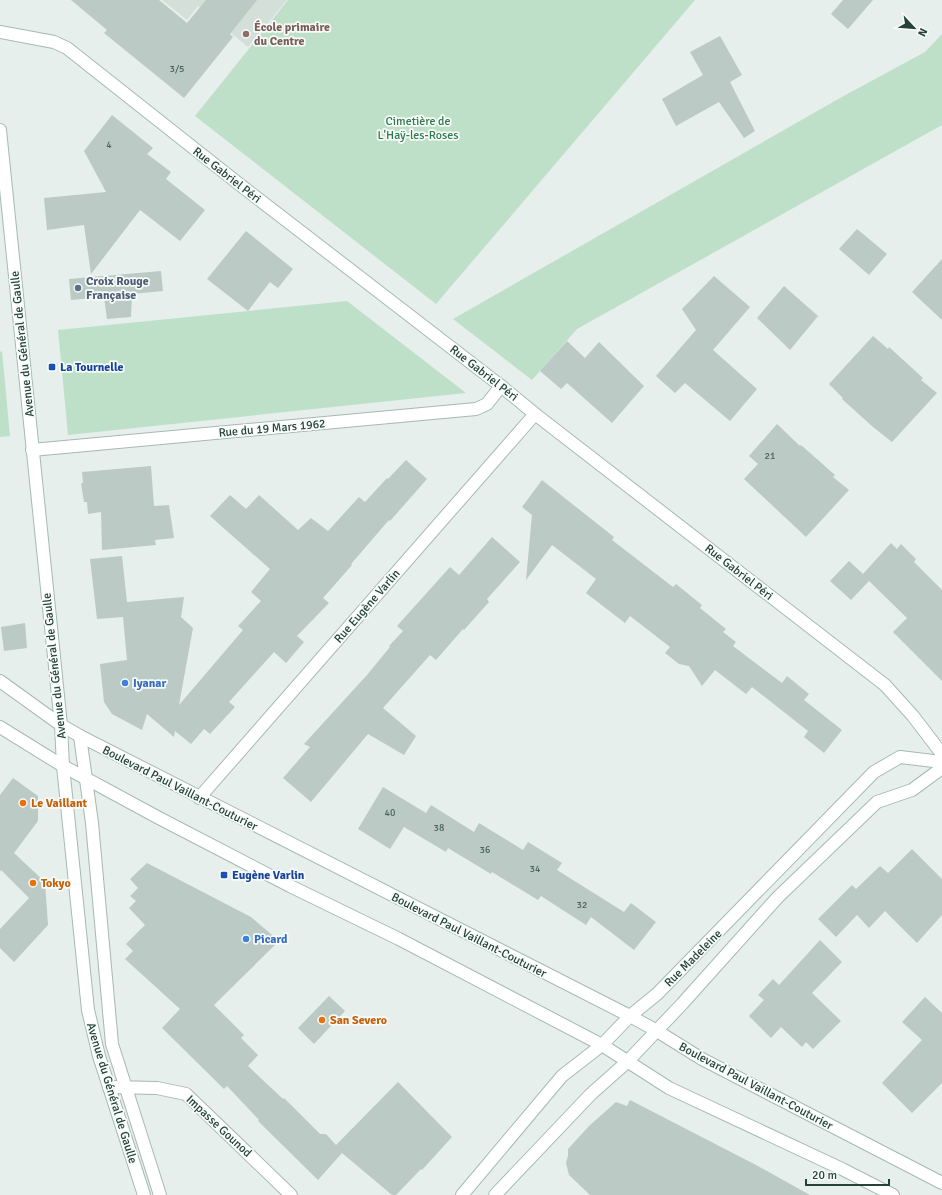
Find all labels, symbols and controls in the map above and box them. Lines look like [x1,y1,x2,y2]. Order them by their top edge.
north arrow [894,8,934,48]
place label: École primaire du Centre [254,20,330,49]
text: N [915,26,930,38]
marker: École primaire du Centre [241,29,251,39]
house number: 3/5 [169,63,185,75]
park label: Cimetière de L'Haÿ-les-Roses [377,114,459,143]
house number: 4 [106,139,112,151]
street label: Rue Gabriel Péri [190,144,264,207]
street label: Avenue du Général de Gaulle [7,270,38,418]
place label: Croix Rouge Française [86,274,149,303]
marker: Croix Rouge Française [73,283,83,293]
street label: Rue Gabriel Péri [447,342,521,405]
place label: La Tournelle [60,360,124,375]
marker: La Tournelle [47,362,57,372]
street label: Rue du 19 Mars 1962 [218,416,326,441]
house number: 21 [765,450,775,462]
street label: Rue Gabriel Péri [702,541,776,604]
street label: Rue Eugène Varlin [331,566,404,646]
street label: Avenue du Général de Gaulle [39,592,70,740]
place label: Iyanar [133,676,166,691]
marker: Iyanar [120,678,130,688]
street label: Boulevard Paul Vaillant-Couturier [100,743,260,834]
place label: Le Vaillant [31,796,88,811]
marker: Le Vaillant [18,798,28,808]
house number: 40 [385,807,395,819]
house number: 38 [434,822,444,834]
house number: 36 [480,844,490,856]
house number: 34 [530,863,541,875]
place label: Eugène Varlin [232,868,305,883]
marker: Eugène Varlin [219,870,229,880]
place label: Tokyo [41,876,71,891]
marker: Tokyo [28,878,38,888]
street label: Boulevard Paul Vaillant-Couturier [389,890,549,981]
house number: 32 [577,899,587,911]
street label: Rue Madeleine [661,926,725,990]
place label: Picard [254,932,288,947]
marker: Picard [241,934,251,944]
place label: San Severo [330,1013,387,1028]
marker: San Severo [317,1015,327,1025]
street label: Avenue du Général de Gaulle [83,1021,140,1166]
street label: Boulevard Paul Vaillant-Couturier [676,1039,836,1134]
street label: Impasse Gounod [183,1092,255,1161]
scale bar [806,1161,889,1187]
text: 20 m [812,1168,837,1183]

